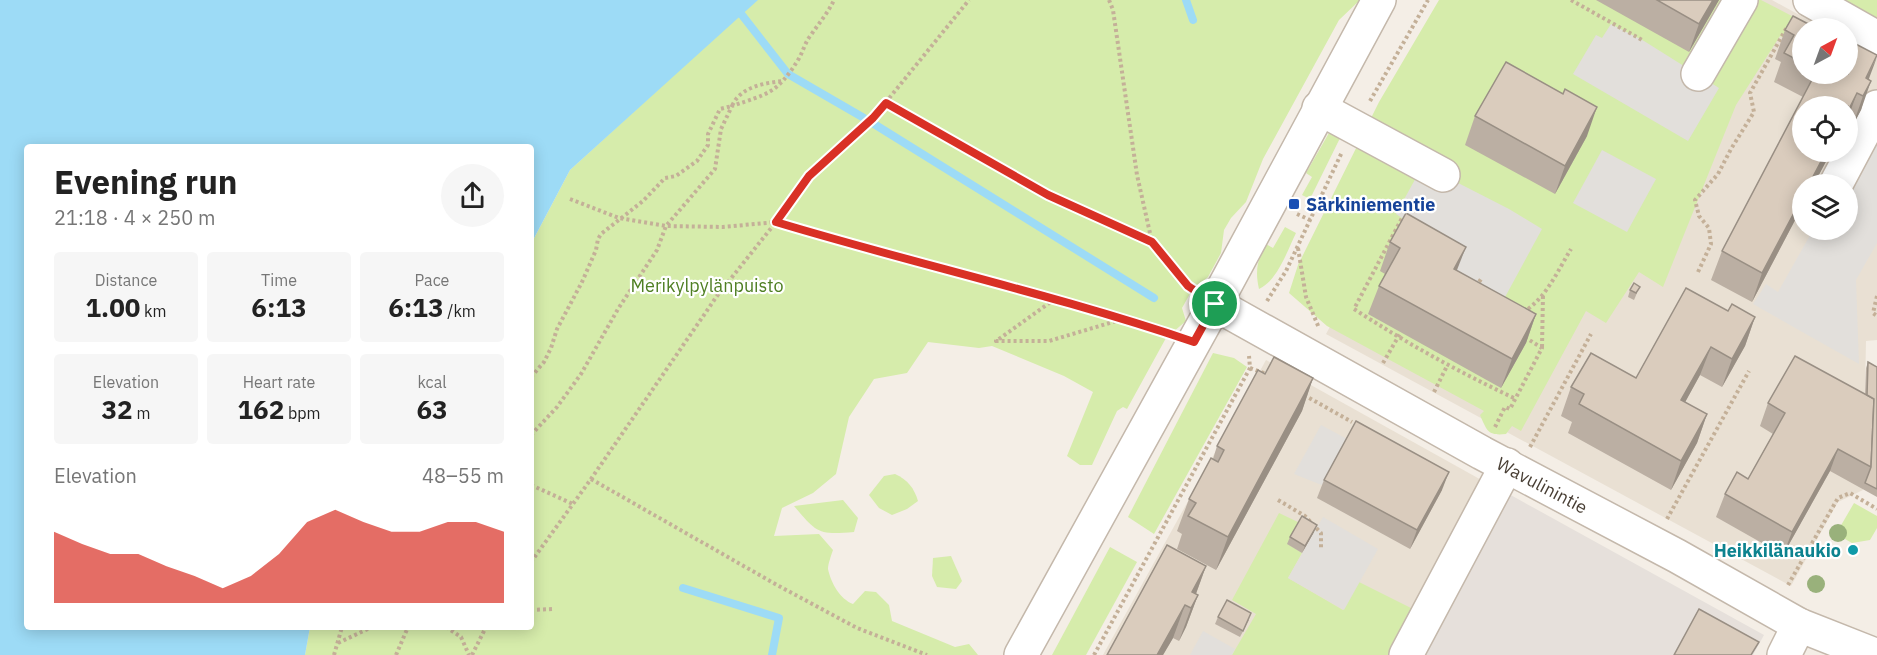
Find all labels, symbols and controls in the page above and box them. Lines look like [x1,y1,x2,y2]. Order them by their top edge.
north arrow [1792,18,1858,84]
map controls [1792,18,1858,240]
button: locate [1792,96,1858,162]
text: Evening run [54,160,238,203]
button: share [441,164,504,227]
button: layers [1792,174,1858,240]
place label: Särkiniementie [1306,193,1435,216]
marker: Särkiniementie [1287,197,1301,211]
text: 21:18 · 4 × 250 m [54,204,215,231]
text: Distance [95,270,157,290]
text: Time [261,270,297,290]
text: Pace [415,270,449,290]
park label: Merikylpylänpuisto [630,274,784,297]
pin [1189,278,1240,329]
icon: arrive [1198,287,1231,320]
text: 1.00 [85,290,140,324]
text: 6:13 [251,290,307,324]
text: 6:13 [388,290,444,324]
text: km [140,301,167,321]
text: /km [444,301,476,321]
text: Elevation [93,372,159,392]
text: Heart rate [243,372,315,392]
text: kcal [417,372,447,392]
text: 32 [102,392,133,426]
text: 162 [237,392,284,426]
text: 63 [416,392,448,426]
text: m [133,403,150,423]
text: bpm [284,403,321,423]
street label: Wavulinintie [1493,451,1592,518]
text: Elevation [54,462,137,489]
text: 48–55 m [422,462,504,489]
place label: Heikkilänaukio [1714,539,1841,562]
marker: Heikkilänaukio [1846,543,1860,557]

